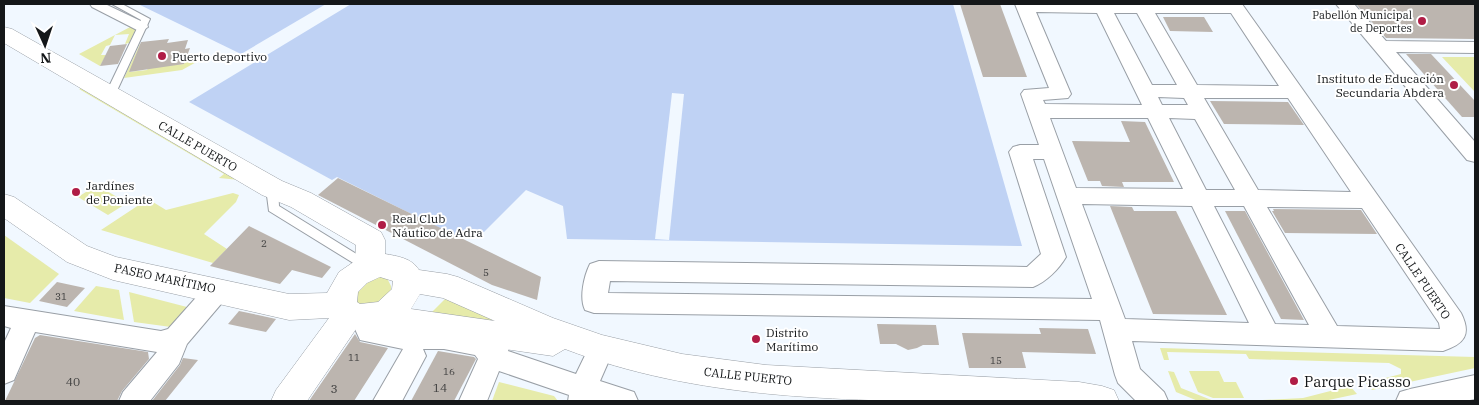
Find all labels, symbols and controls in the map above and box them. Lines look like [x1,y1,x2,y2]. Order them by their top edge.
place label: Pabellón Municipal de Deportes [1312,8,1412,35]
marker: Pabellón Municipal de Deportes [1416,15,1428,27]
north arrow [20,20,70,70]
text: N [40,49,52,67]
place label: Puerto deportivo [172,49,267,64]
marker: Puerto deportivo [156,50,168,62]
place label: Instituto de Educación Secundaria Abdera [1317,71,1444,100]
marker: Instituto de Educación Secundaria Abdera [1448,79,1460,91]
street label: CALLE PUERTO [156,117,240,175]
place label: Jardínes de Poniente [86,178,153,207]
marker: Jardínes de Poniente [70,186,82,198]
place label: Real Club Náutico de Adra [392,211,483,240]
marker: Real Club Náutico de Adra [376,219,388,231]
house number: 2 [261,237,267,250]
street label: CALLE PUERTO [1392,240,1454,322]
street label: PASEO MARÍTIMO [113,260,217,296]
house number: 5 [483,266,489,279]
house number: 31 [55,290,67,303]
place label: Distrito Marítimo [766,325,819,354]
marker: Distrito Marítimo [750,333,762,345]
house number: 11 [348,351,360,364]
house number: 15 [990,354,1002,367]
street label: CALLE PUERTO [703,364,793,388]
house number: 16 [443,365,455,378]
place label: Parque Picasso [1304,372,1411,391]
house number: 40 [66,374,80,389]
marker: Parque Picasso [1288,375,1300,387]
house number: 14 [433,380,447,395]
house number: 3 [330,381,338,396]

